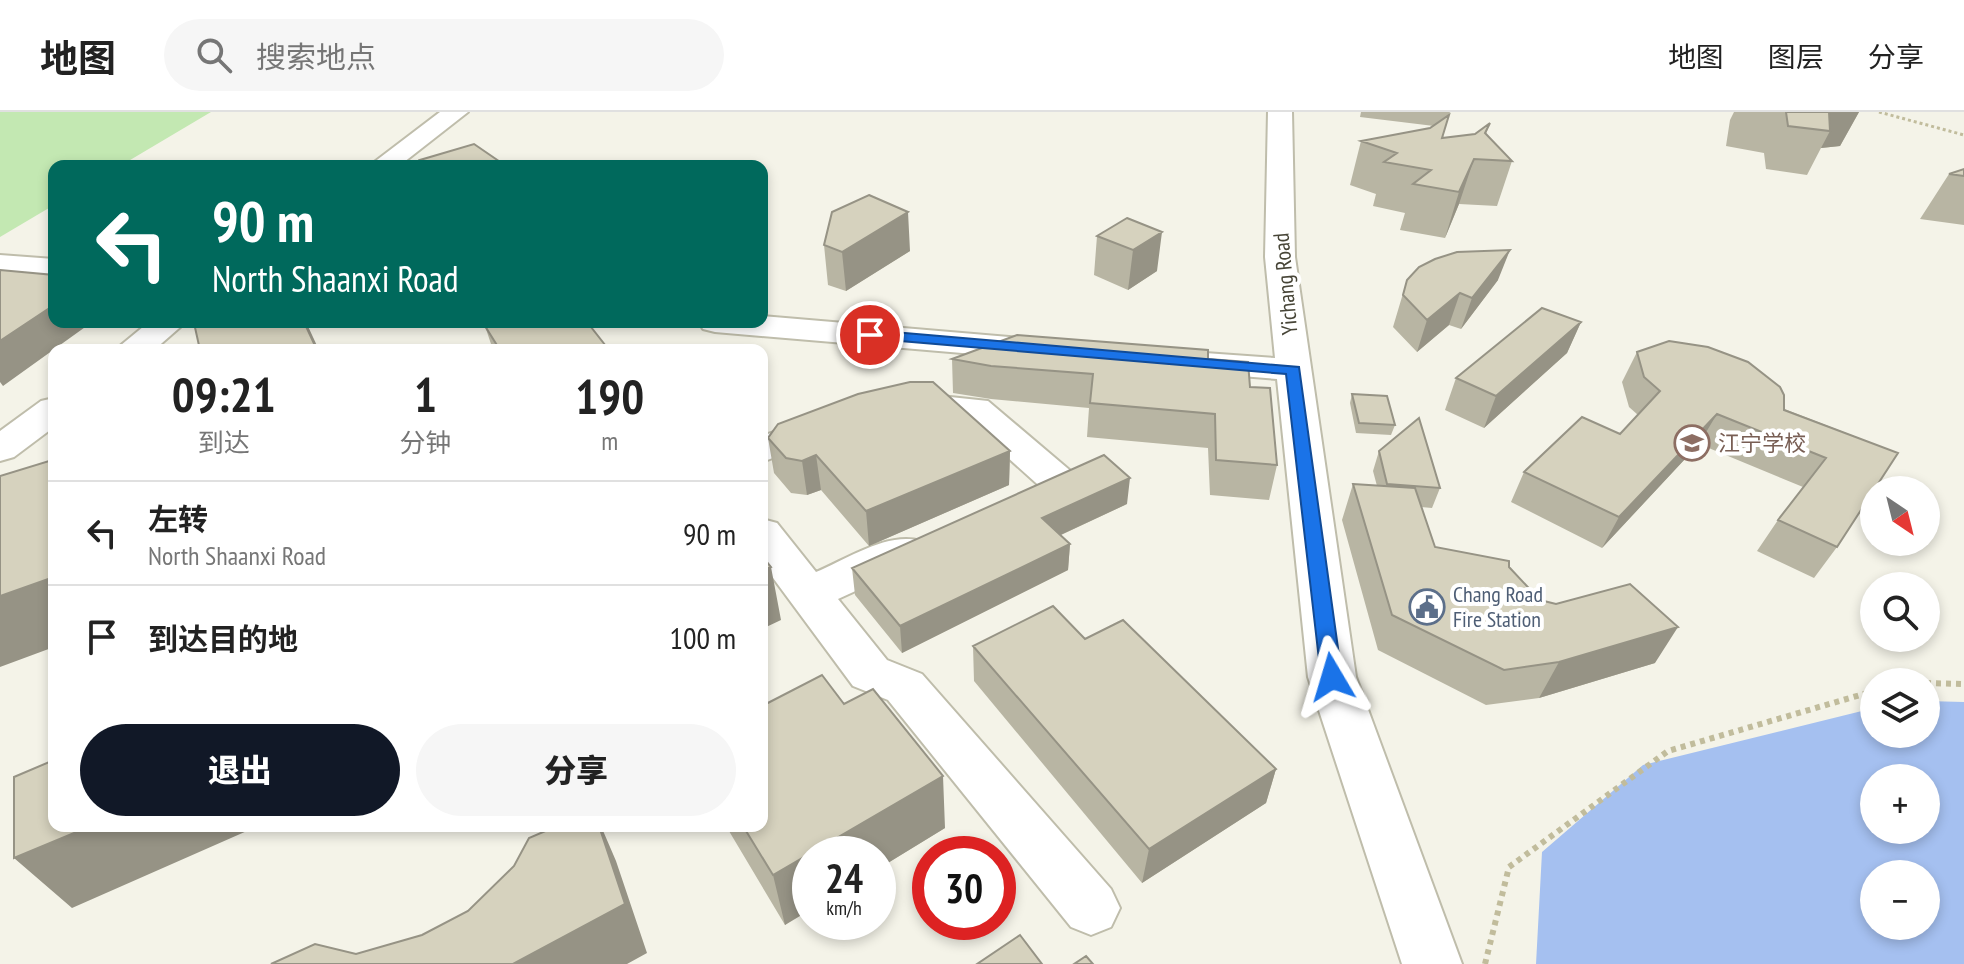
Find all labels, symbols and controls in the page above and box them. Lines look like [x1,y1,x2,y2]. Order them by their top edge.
search box [164,19,724,91]
text: 地图 [40,33,116,82]
icon: search [192,33,236,77]
text: 搜索地点 [256,37,376,76]
text: 地图 [1668,38,1724,75]
text: 图层 [1768,38,1824,75]
text: 分享 [1868,38,1924,75]
text: 90 m [212,185,314,257]
icon: left [80,192,184,296]
street label: Yichang Road [1267,232,1303,336]
text: North Shaanxi Road [212,255,459,302]
pin [836,301,904,369]
icon: arrive [848,313,892,357]
text: 09:21 [172,363,276,425]
text: 1 [414,363,437,425]
text: 190 [575,365,644,427]
text: m [601,424,618,457]
school or university icon: 江宁学校 [1673,424,1711,462]
text: 到达 [198,426,250,459]
text: 分钟 [399,426,452,459]
place label: 江宁学校 [1718,429,1806,457]
north arrow [1860,476,1940,556]
map controls [1860,476,1940,940]
text: 左转 [148,499,208,538]
icon: left [80,511,124,555]
text: 90 m [683,514,736,553]
text: North Shaanxi Road [148,539,326,572]
button: search [1860,572,1940,652]
place label: Chang Road Fire Station [1453,580,1543,633]
public building icon: Chang Road Fire Station [1408,588,1446,626]
icon: arrive [80,615,124,659]
text: 100 m [670,618,736,657]
text: 到达目的地 [148,619,298,658]
position arrow [1290,635,1374,719]
button: layers [1860,668,1940,748]
button: 退出 [80,724,400,816]
button: 分享 [416,724,736,816]
button: + [1860,764,1940,844]
speed limit sign: 30 [912,836,1016,940]
text: 24 [825,852,863,904]
button: − [1860,860,1940,940]
text: km/h [826,895,862,921]

